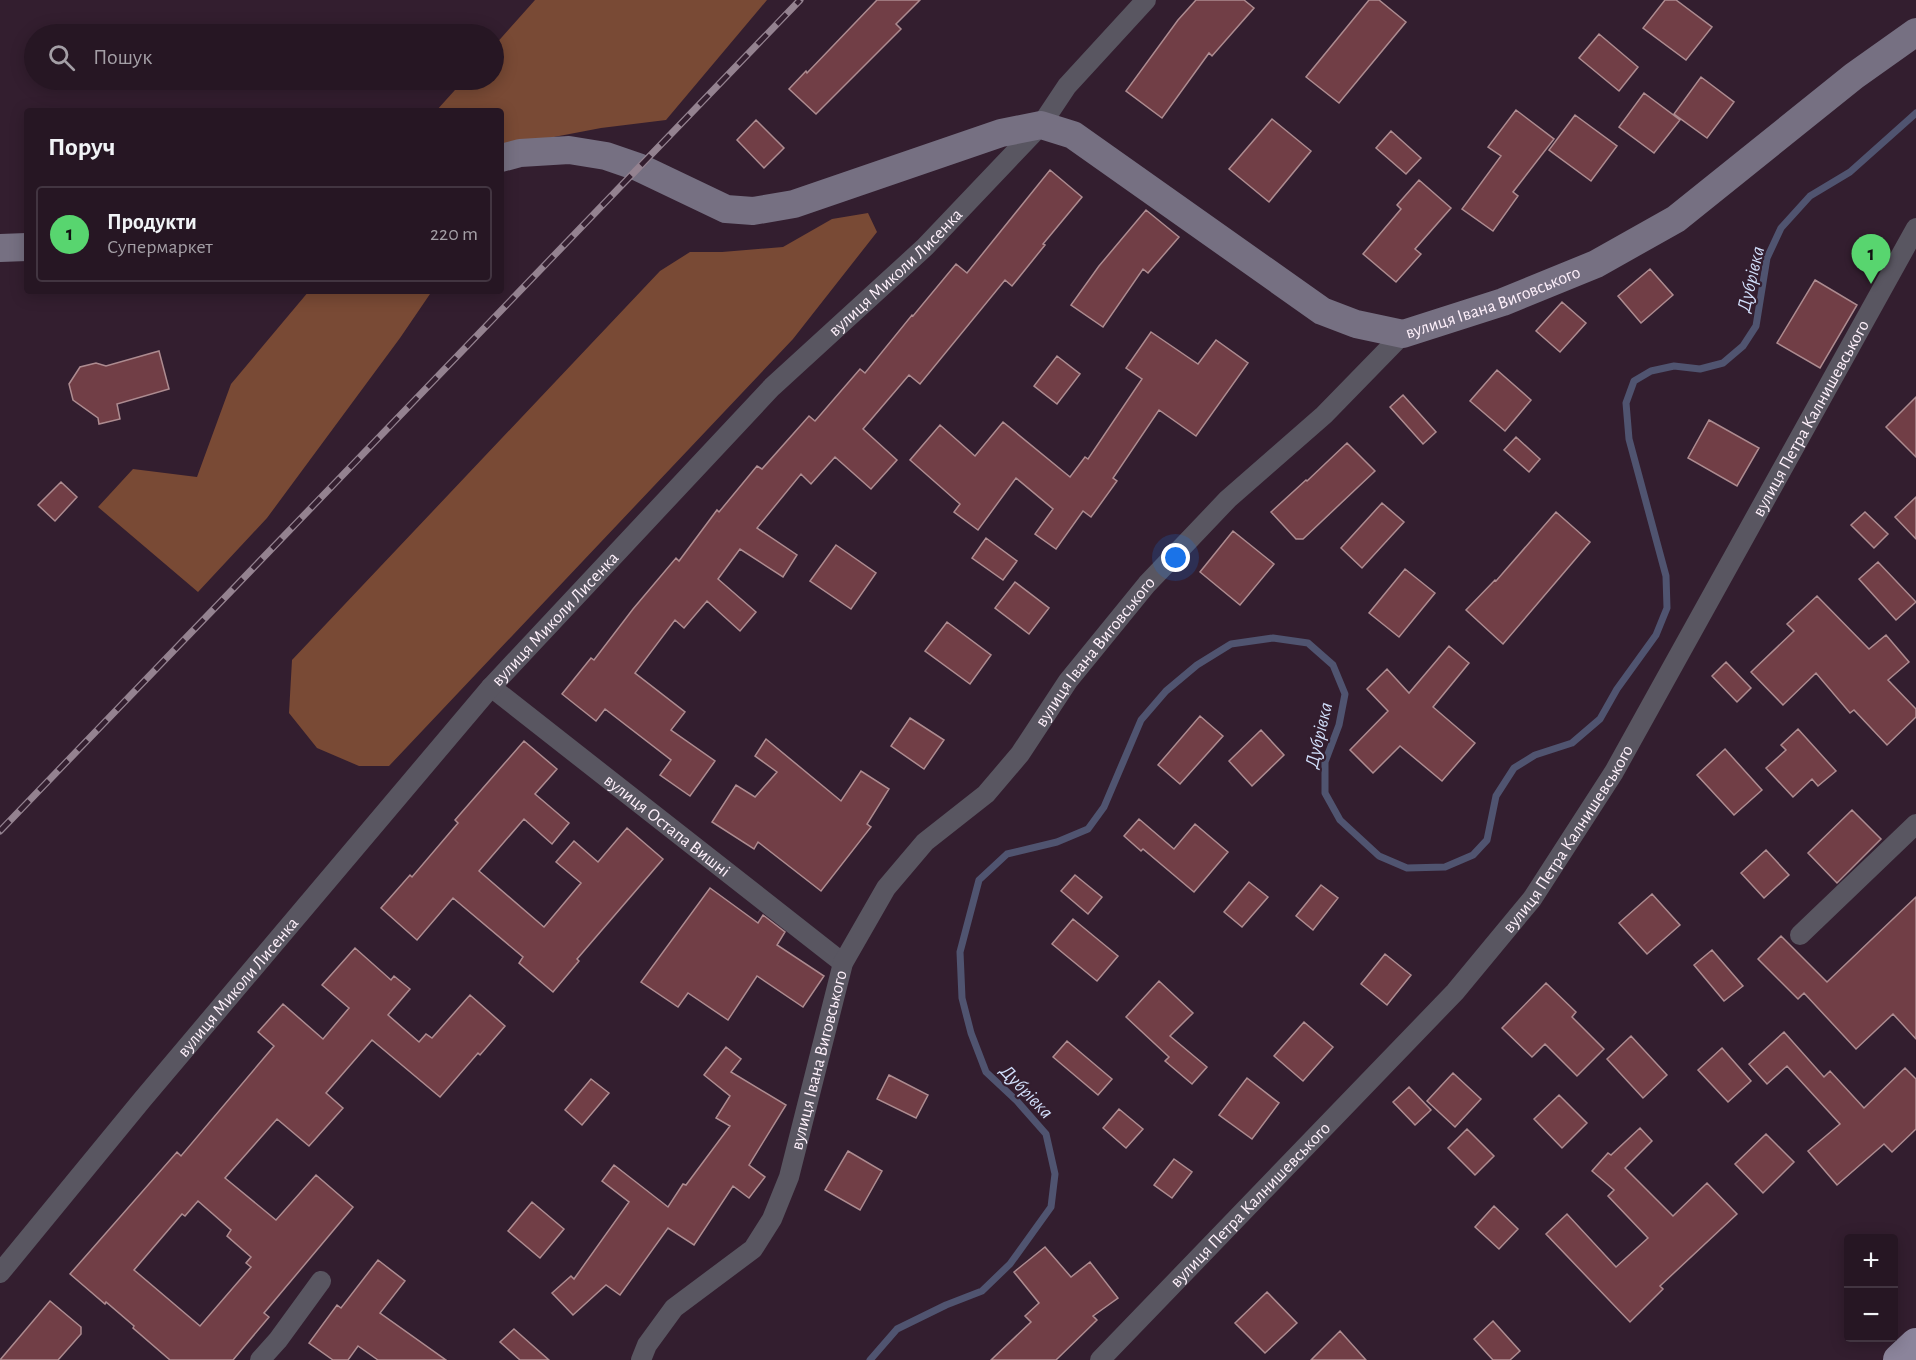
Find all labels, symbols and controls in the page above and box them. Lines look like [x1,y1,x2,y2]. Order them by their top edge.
search box [24,24,504,90]
icon: search [45,41,78,74]
text: Пошук [93,46,152,68]
text: Поруч [48,134,115,160]
street label: вулиця Миколи Лисенка [826,206,966,340]
text: Продукти [107,211,197,233]
text: 1 [66,224,73,244]
text: 220 m [430,224,478,244]
pin: 1 [1852,234,1890,284]
text: Супермаркет [107,237,213,257]
water label: Дубрівка [1733,244,1768,315]
street label: вулиця Івана Виговського [1403,263,1583,343]
street label: вулиця Петра Калнишевського [1750,317,1873,520]
your location [1161,543,1190,572]
street label: вулиця Миколи Лисенка [489,549,623,690]
street label: вулиця Івана Виговського [1032,574,1159,730]
water label: Дубрівка [1301,700,1336,771]
street label: вулиця Петра Калнишевського [1500,742,1637,937]
street label: вулиця Остапа Вишні [600,771,733,881]
street label: вулиця Миколи Лисенка [175,914,302,1061]
street label: вулиця Івана Виговського [788,969,851,1152]
water label: Дубрівка [995,1060,1057,1123]
street label: вулиця Петра Калнишевського [1167,1119,1334,1291]
map controls [1844,1234,1898,1342]
button: + [1844,1234,1898,1288]
button: − [1844,1288,1898,1342]

